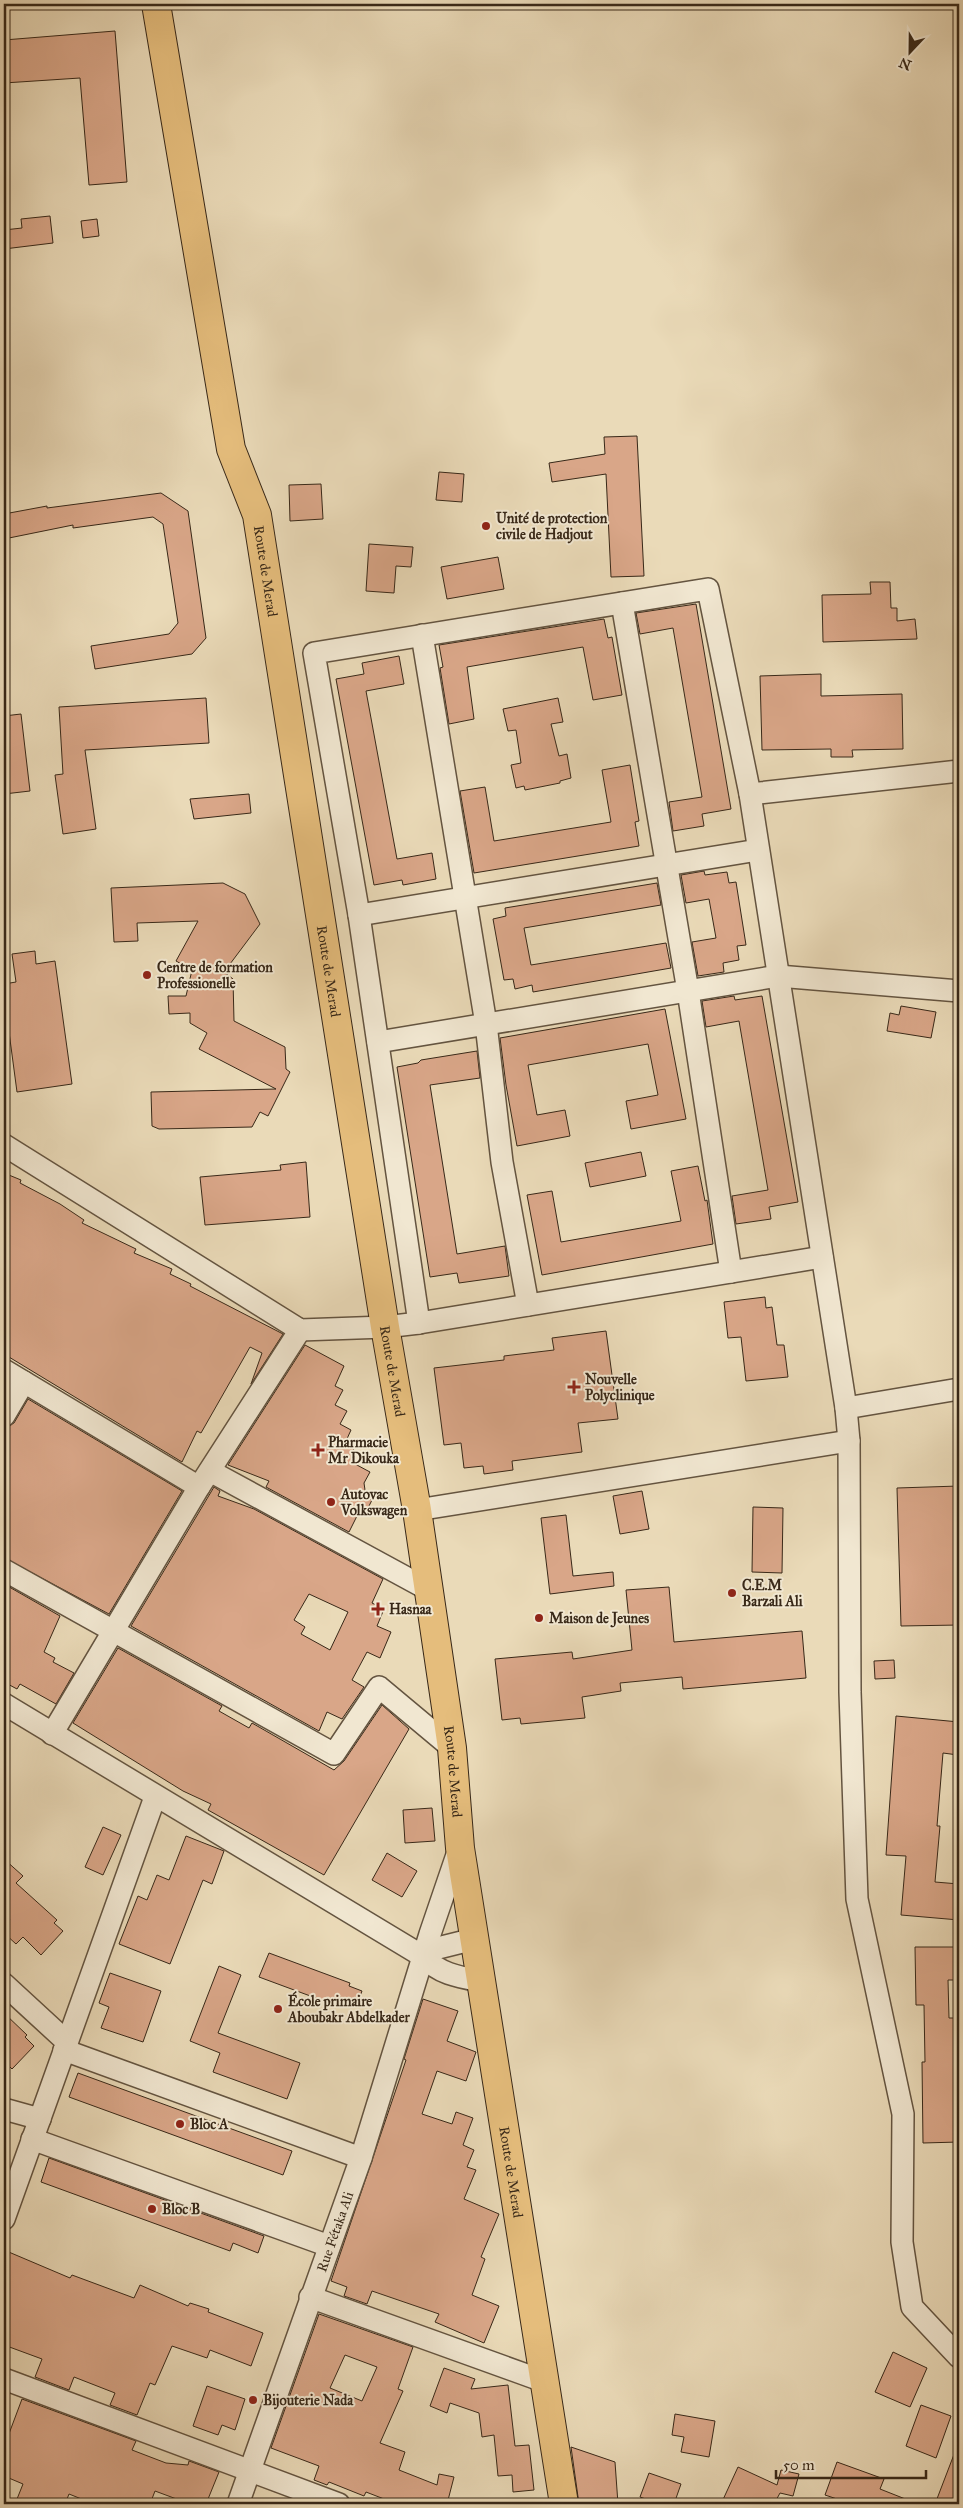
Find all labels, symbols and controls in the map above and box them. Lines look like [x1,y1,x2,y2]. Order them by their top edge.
north arrow [886,28,936,78]
text: N [897,53,914,74]
place label: Unité de protection civile de Hadjout [496,510,608,544]
marker: Unité de protection civile de Hadjout [480,520,492,532]
street label: Route de Merad [250,524,281,618]
street label: Route de Merad [313,924,344,1018]
place label: Centre de formation Professionelle [157,959,273,992]
marker: Centre de formation Professionelle [141,969,153,981]
street label: Route de Merad [376,1324,409,1418]
place label: Nouvelle Polyclinique [585,1371,655,1405]
marker: Nouvelle Polyclinique [567,1380,581,1394]
place label: Pharmacie Mr Dikouka [328,1434,400,1467]
marker: Pharmacie Mr Dikouka [312,1444,324,1456]
place label: Autovac Volkswagen [340,1486,408,1520]
marker: Autovac Volkswagen [325,1496,337,1508]
place label: C.E.M Barzali Ali [742,1577,803,1610]
marker: C.E.M Barzali Ali [726,1587,738,1599]
place label: Hasnaa [389,1601,433,1618]
marker: Hasnaa [371,1602,385,1616]
place label: Maison de Jeunes [549,1610,649,1628]
marker: Maison de Jeunes [533,1612,545,1624]
street label: Route de Merad [440,1724,466,1818]
place label: École primaire Aboubakr Abdelkader [287,1991,410,2026]
marker: École primaire Aboubakr Abdelkader [272,2003,284,2015]
place label: Bloc A [190,2116,229,2133]
marker: Bloc A [174,2118,186,2130]
street label: Route de Merad [495,2125,527,2219]
street label: Rue Fétaka Ali [313,2189,357,2274]
place label: Bloc B [162,2201,200,2218]
marker: Bloc B [146,2203,158,2215]
place label: Bijouterie Nada [263,2392,354,2410]
marker: Bijouterie Nada [247,2394,259,2406]
scale bar [776,2448,926,2480]
text: 50 m [783,2456,815,2474]

